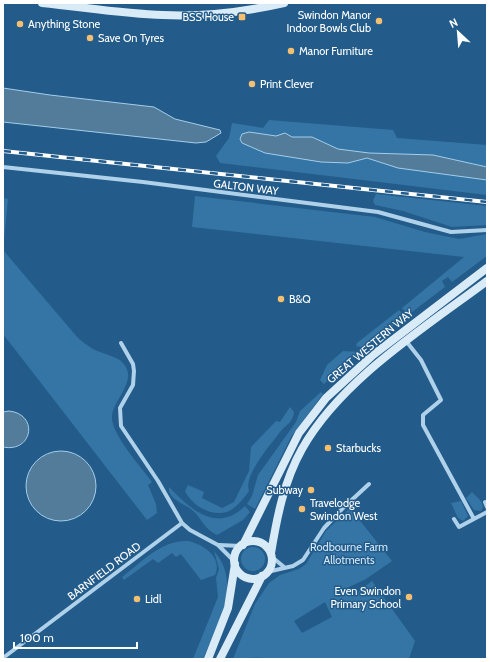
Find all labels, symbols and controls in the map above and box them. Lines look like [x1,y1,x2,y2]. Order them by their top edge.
place label: Swindon Manor Indoor Bowls Club [287,8,372,35]
place label: BSS House [183,10,234,24]
marker: BSS House [237,12,247,22]
north arrow [438,12,478,52]
text: N [447,15,460,31]
marker: Swindon Manor Indoor Bowls Club [374,16,384,26]
place label: Anything Stone [28,17,101,31]
marker: Anything Stone [15,19,25,29]
place label: Save On Tyres [98,31,164,45]
marker: Save On Tyres [85,33,95,43]
place label: Manor Furniture [299,44,373,58]
marker: Manor Furniture [286,46,296,56]
place label: Print Clever [260,77,314,91]
marker: Print Clever [247,79,257,89]
street label: GALTON WAY [213,176,280,198]
place label: B&Q [289,292,311,306]
marker: B&Q [276,294,286,304]
street label: GREAT WESTERN WAY [324,305,417,386]
place label: Starbucks [336,441,382,455]
marker: Starbucks [323,443,333,453]
place label: Subway [266,483,303,497]
marker: Subway [306,485,316,495]
place label: Travelodge Swindon West [310,496,378,523]
marker: Travelodge Swindon West [297,504,307,514]
street label: BARNFIELD ROAD [65,539,143,603]
park label: Rodbourne Farm Allotments [310,540,388,567]
place label: Even Swindon Primary School [330,584,401,611]
place label: Lidl [145,592,162,606]
marker: Even Swindon Primary School [404,592,414,602]
marker: Lidl [132,594,142,604]
scale bar [14,624,137,650]
text: 100 m [20,630,54,645]

